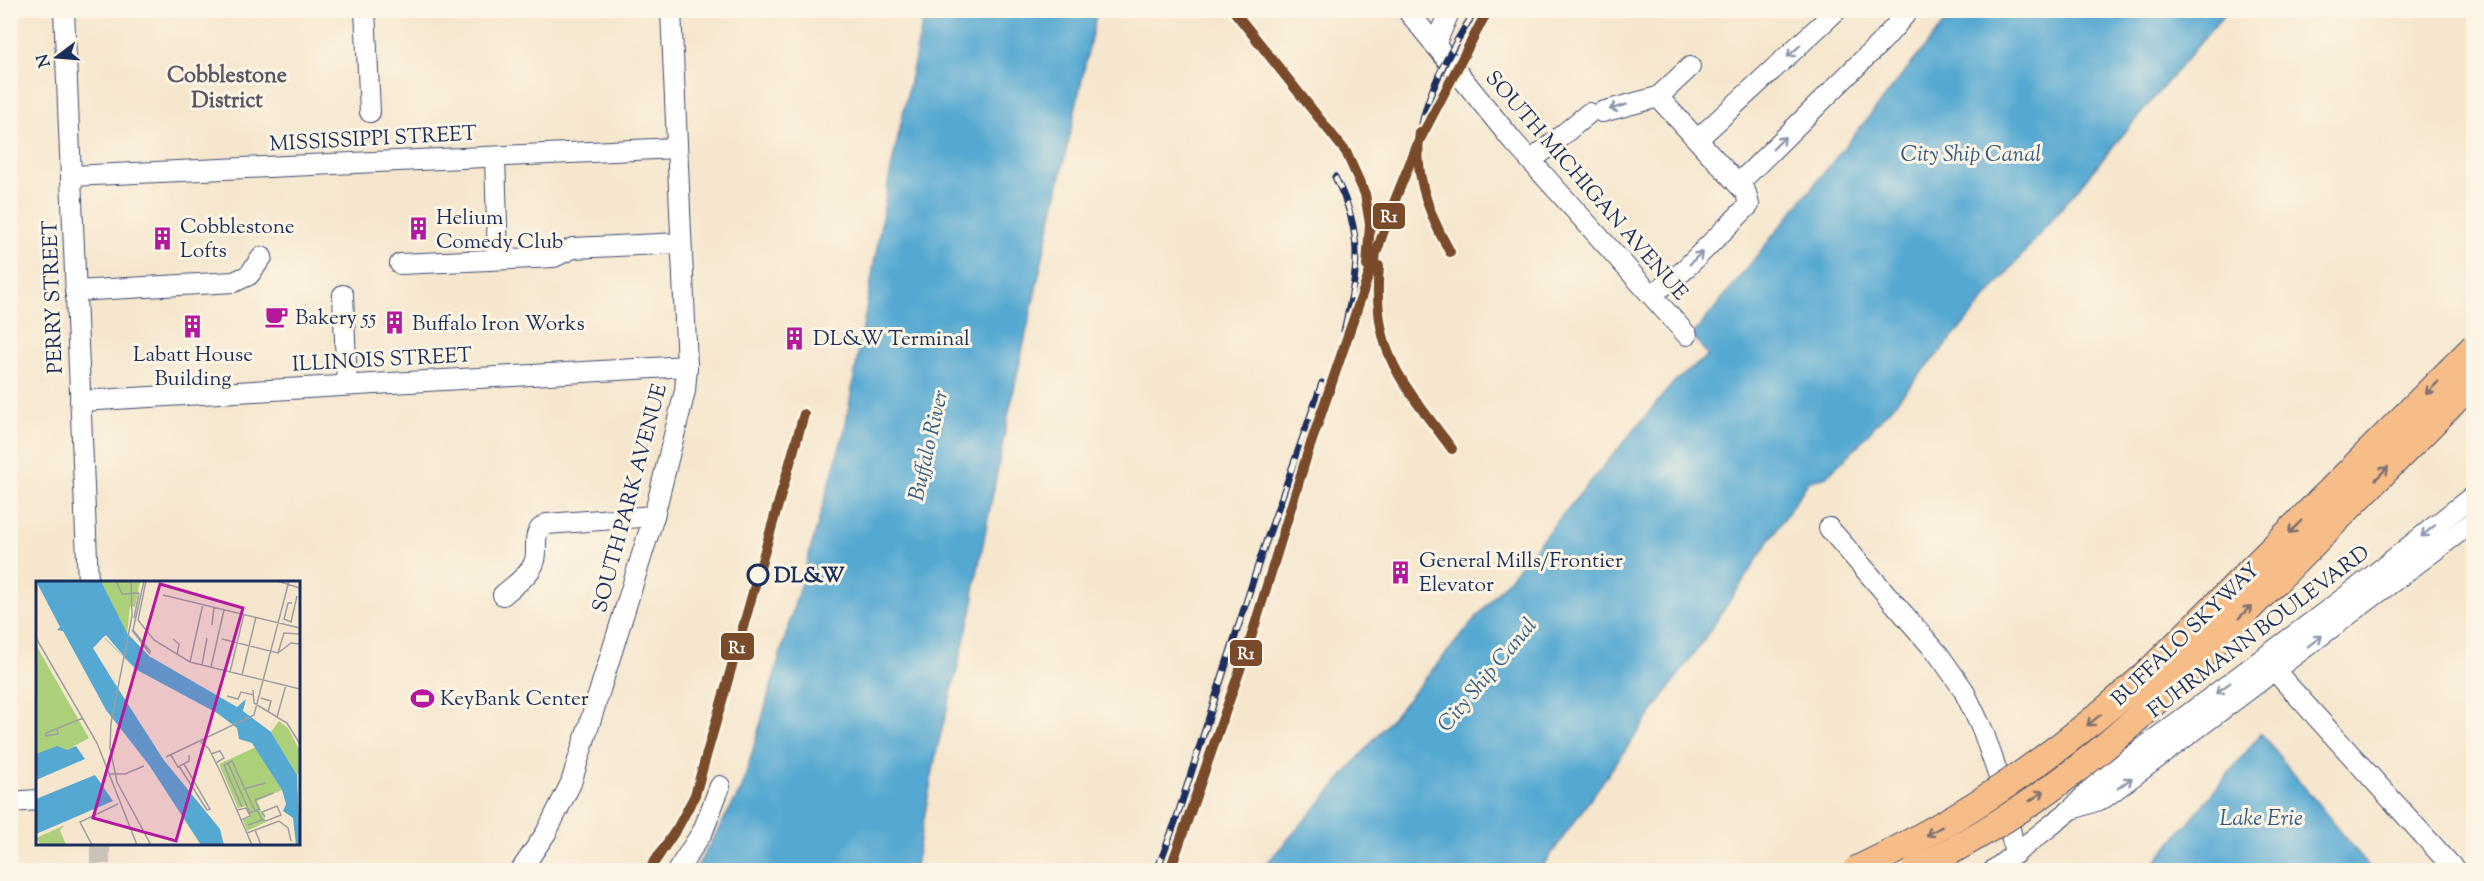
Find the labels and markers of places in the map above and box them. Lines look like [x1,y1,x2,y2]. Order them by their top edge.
place label: Helium Comedy Club [436,204,563,258]
place label: Cobblestone Lofts [180,213,295,267]
building icon: Helium Comedy Club [405,216,431,242]
building icon: Cobblestone Lofts [149,225,175,251]
cafe icon: Bakery 55 [264,304,290,330]
place label: Bakery 55 [295,304,376,334]
building icon: Buffalo Iron Works [381,310,407,336]
place label: Buffalo Iron Works [412,310,585,340]
building icon: Labatt House Building [180,313,206,339]
building icon: DL&W Terminal [782,325,808,351]
place label: DL&W Terminal [813,325,970,355]
place label: Labatt House Building [133,341,253,395]
place label: General Mills/Frontier Elevator [1419,547,1623,601]
building icon: General Mills/Frontier Elevator [1388,559,1414,585]
place label: DL&W [774,562,845,592]
marker: DL&W [747,564,769,586]
sports icon: KeyBank Center [409,685,435,711]
place label: KeyBank Center [440,685,589,715]

